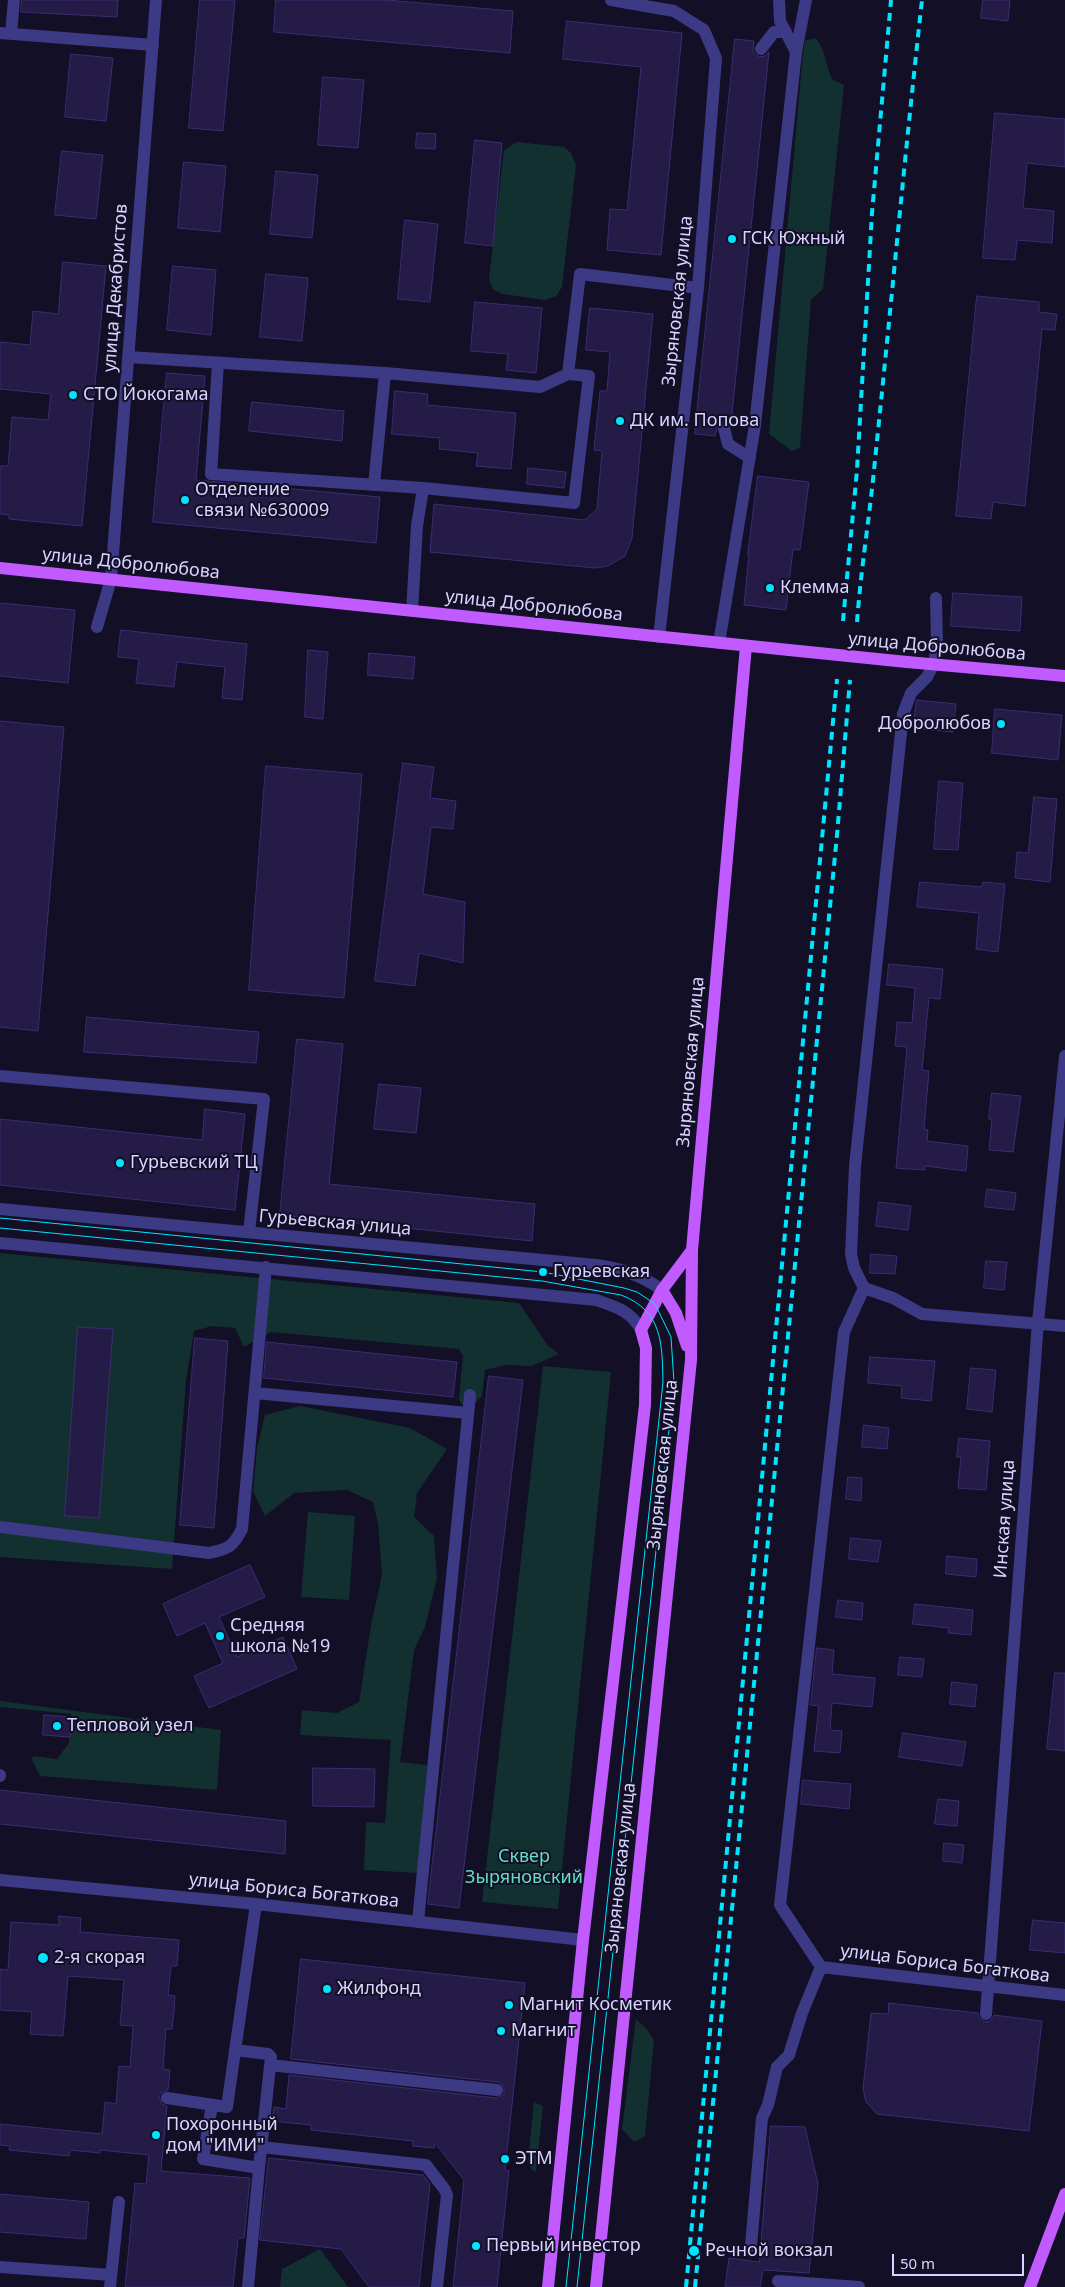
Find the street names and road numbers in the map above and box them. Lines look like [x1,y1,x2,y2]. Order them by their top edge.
street label: улица Декабристов [99,203,133,373]
street label: Зыряновская улица [658,215,698,387]
street label: улица Добролюбова [41,544,221,584]
street label: улица Добролюбова [444,586,624,626]
street label: улица Добролюбова [847,628,1027,666]
street label: Зыряновская улица [673,976,709,1148]
street label: Гурьевская улица [258,1206,412,1240]
street label: Зыряновская улица [643,1379,683,1551]
street label: Инская улица [990,1459,1020,1579]
street label: Зыряновская улица [601,1782,641,1954]
street label: улица Бориса Богаткова [188,1869,400,1913]
street label: улица Бориса Богаткова [839,1940,1051,1988]

